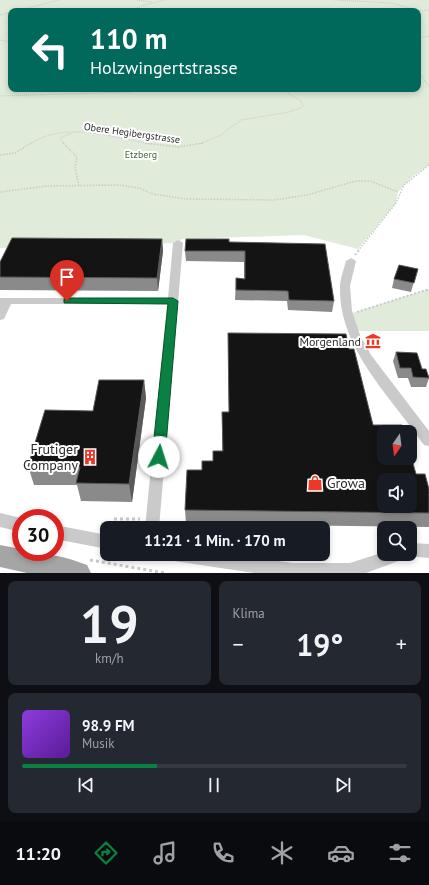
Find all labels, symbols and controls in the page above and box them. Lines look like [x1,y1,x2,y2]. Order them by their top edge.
text: 110 m [90,20,167,57]
icon: left [24,24,76,76]
text: Holzwingertstrasse [90,56,238,79]
street label: Obere Hegibergstrasse [83,120,181,146]
park label: Etzberg [125,148,157,161]
pin [50,260,84,301]
icon: arrive [56,266,78,288]
museum icon: Morgenland [364,332,382,350]
place label: Morgenland [299,334,361,349]
north arrow [377,425,417,465]
map controls [377,425,417,561]
position arrow [138,436,180,478]
place label: Frutiger Company [23,440,78,474]
building icon: Frutiger Company [81,448,99,466]
button: sound [377,473,417,513]
shop icon: Growa [306,474,324,492]
place label: Growa [327,474,365,492]
speed limit sign: 30 [12,509,64,561]
button: search [377,521,417,561]
text: 11:21 · 1 Min. · 170 m [144,531,286,550]
text: 19 [80,590,139,657]
text: Klima [233,605,265,622]
text: 19° [296,625,343,664]
text: − [233,630,244,658]
text: + [396,630,407,658]
text: km/h [95,650,124,667]
text: 98.9 FM [82,716,135,735]
text: Musik [82,735,114,752]
icon: previous [75,774,97,796]
icon: pause [203,774,225,796]
icon: next [332,774,354,796]
icon: directions [92,839,120,867]
icon: music [151,839,179,867]
icon: phone [209,839,237,867]
icon: climate [268,839,296,867]
icon: car [327,839,355,867]
icon: filters [386,839,414,867]
text: 11:20 [15,842,61,865]

